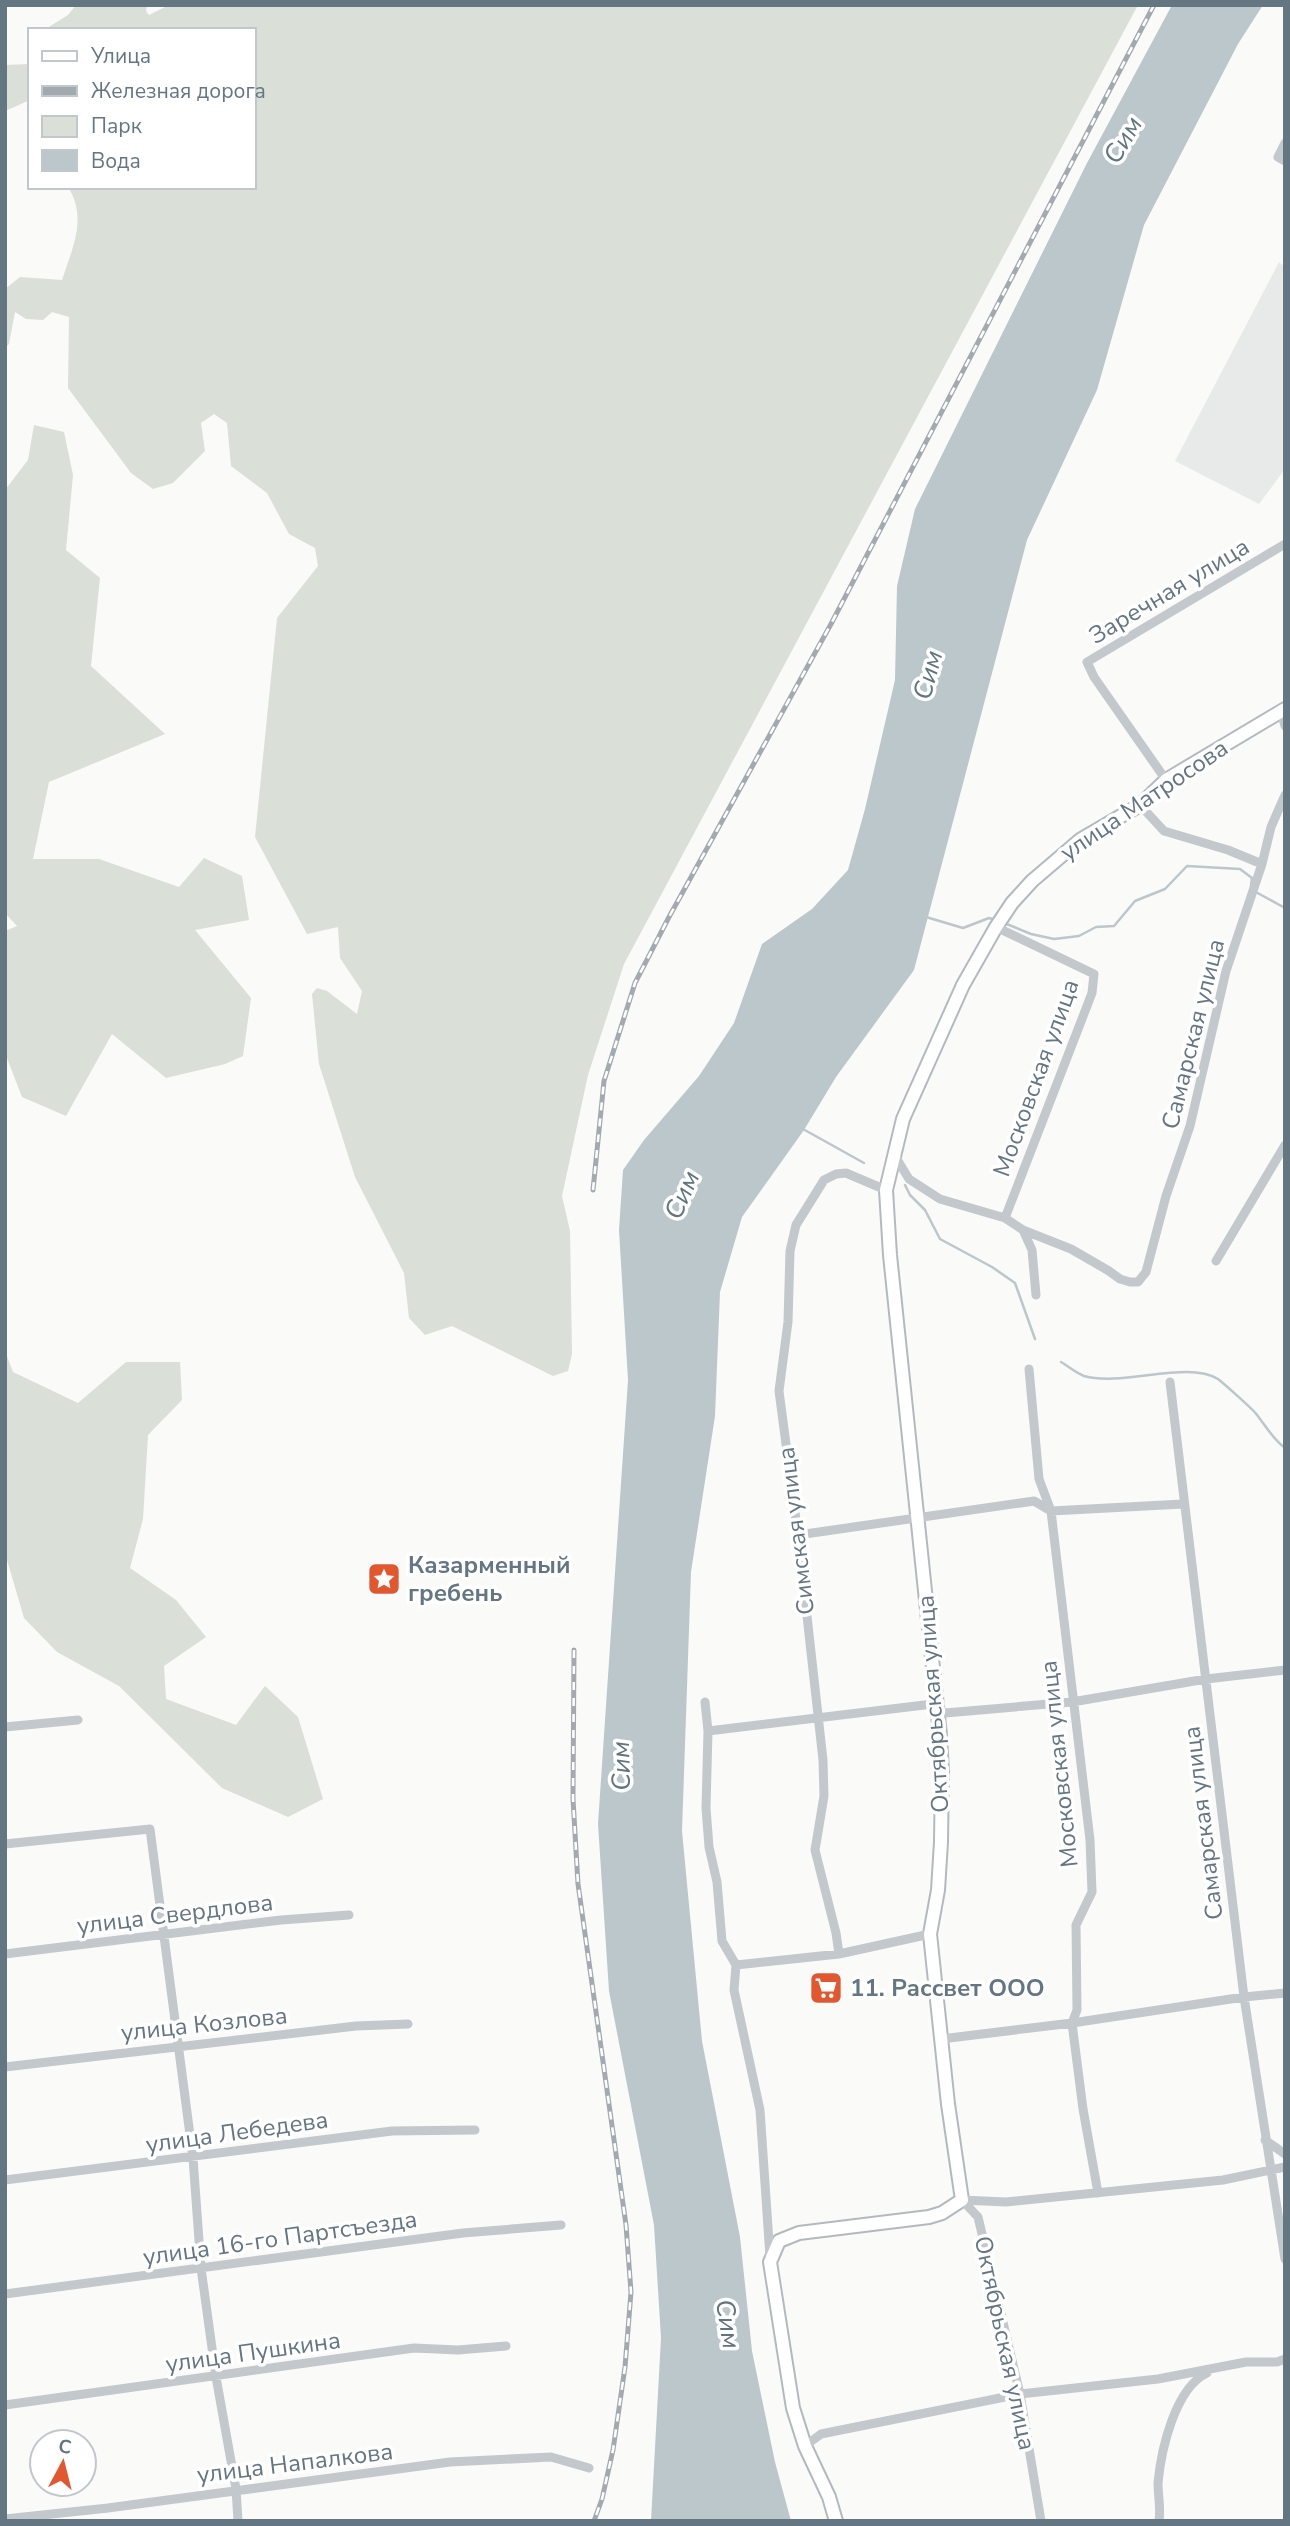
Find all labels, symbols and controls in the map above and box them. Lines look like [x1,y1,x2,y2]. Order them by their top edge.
legend [28,28,256,189]
text: Улица [90,42,151,70]
text: Железная дорога [91,77,266,105]
water label: Сим [1095,110,1151,170]
text: Парк [91,112,143,140]
text: Вода [91,147,141,175]
street label: Заречная улица [1083,530,1255,652]
water label: Сим [905,646,951,704]
street label: улица Матросова [1054,732,1234,868]
street label: Самарская улица [1154,936,1232,1132]
street label: Московская улица [985,975,1087,1181]
water label: Сим [656,1165,708,1225]
street label: Симская улица [770,1445,822,1617]
place label: Казарменный гребень [408,1549,570,1609]
place icon: Казарменный гребень [365,1560,403,1598]
street label: Октябрьская улица [909,1594,957,1814]
street label: Московская улица [1032,1659,1086,1869]
street label: Самарская улица [1175,1724,1231,1922]
water label: Сим [603,1741,639,1791]
street label: улица Свердлова [75,1886,275,1942]
supermarket icon: 11. Рассвет ООО [807,1969,845,2007]
place label: 11. Рассвет ООО [850,1972,1045,2004]
street label: улица Козлова [119,1999,289,2049]
street label: улица Лебедева [144,2103,330,2161]
street label: улица 16-го Партсъезда [141,2203,419,2273]
street label: Октябрьская улица [967,2233,1043,2453]
water label: Сим [707,2297,749,2351]
street label: улица Пушкина [163,2324,343,2380]
north arrow [28,2428,98,2498]
text: С [57,2433,73,2461]
street label: улица Напалкова [195,2435,395,2491]

